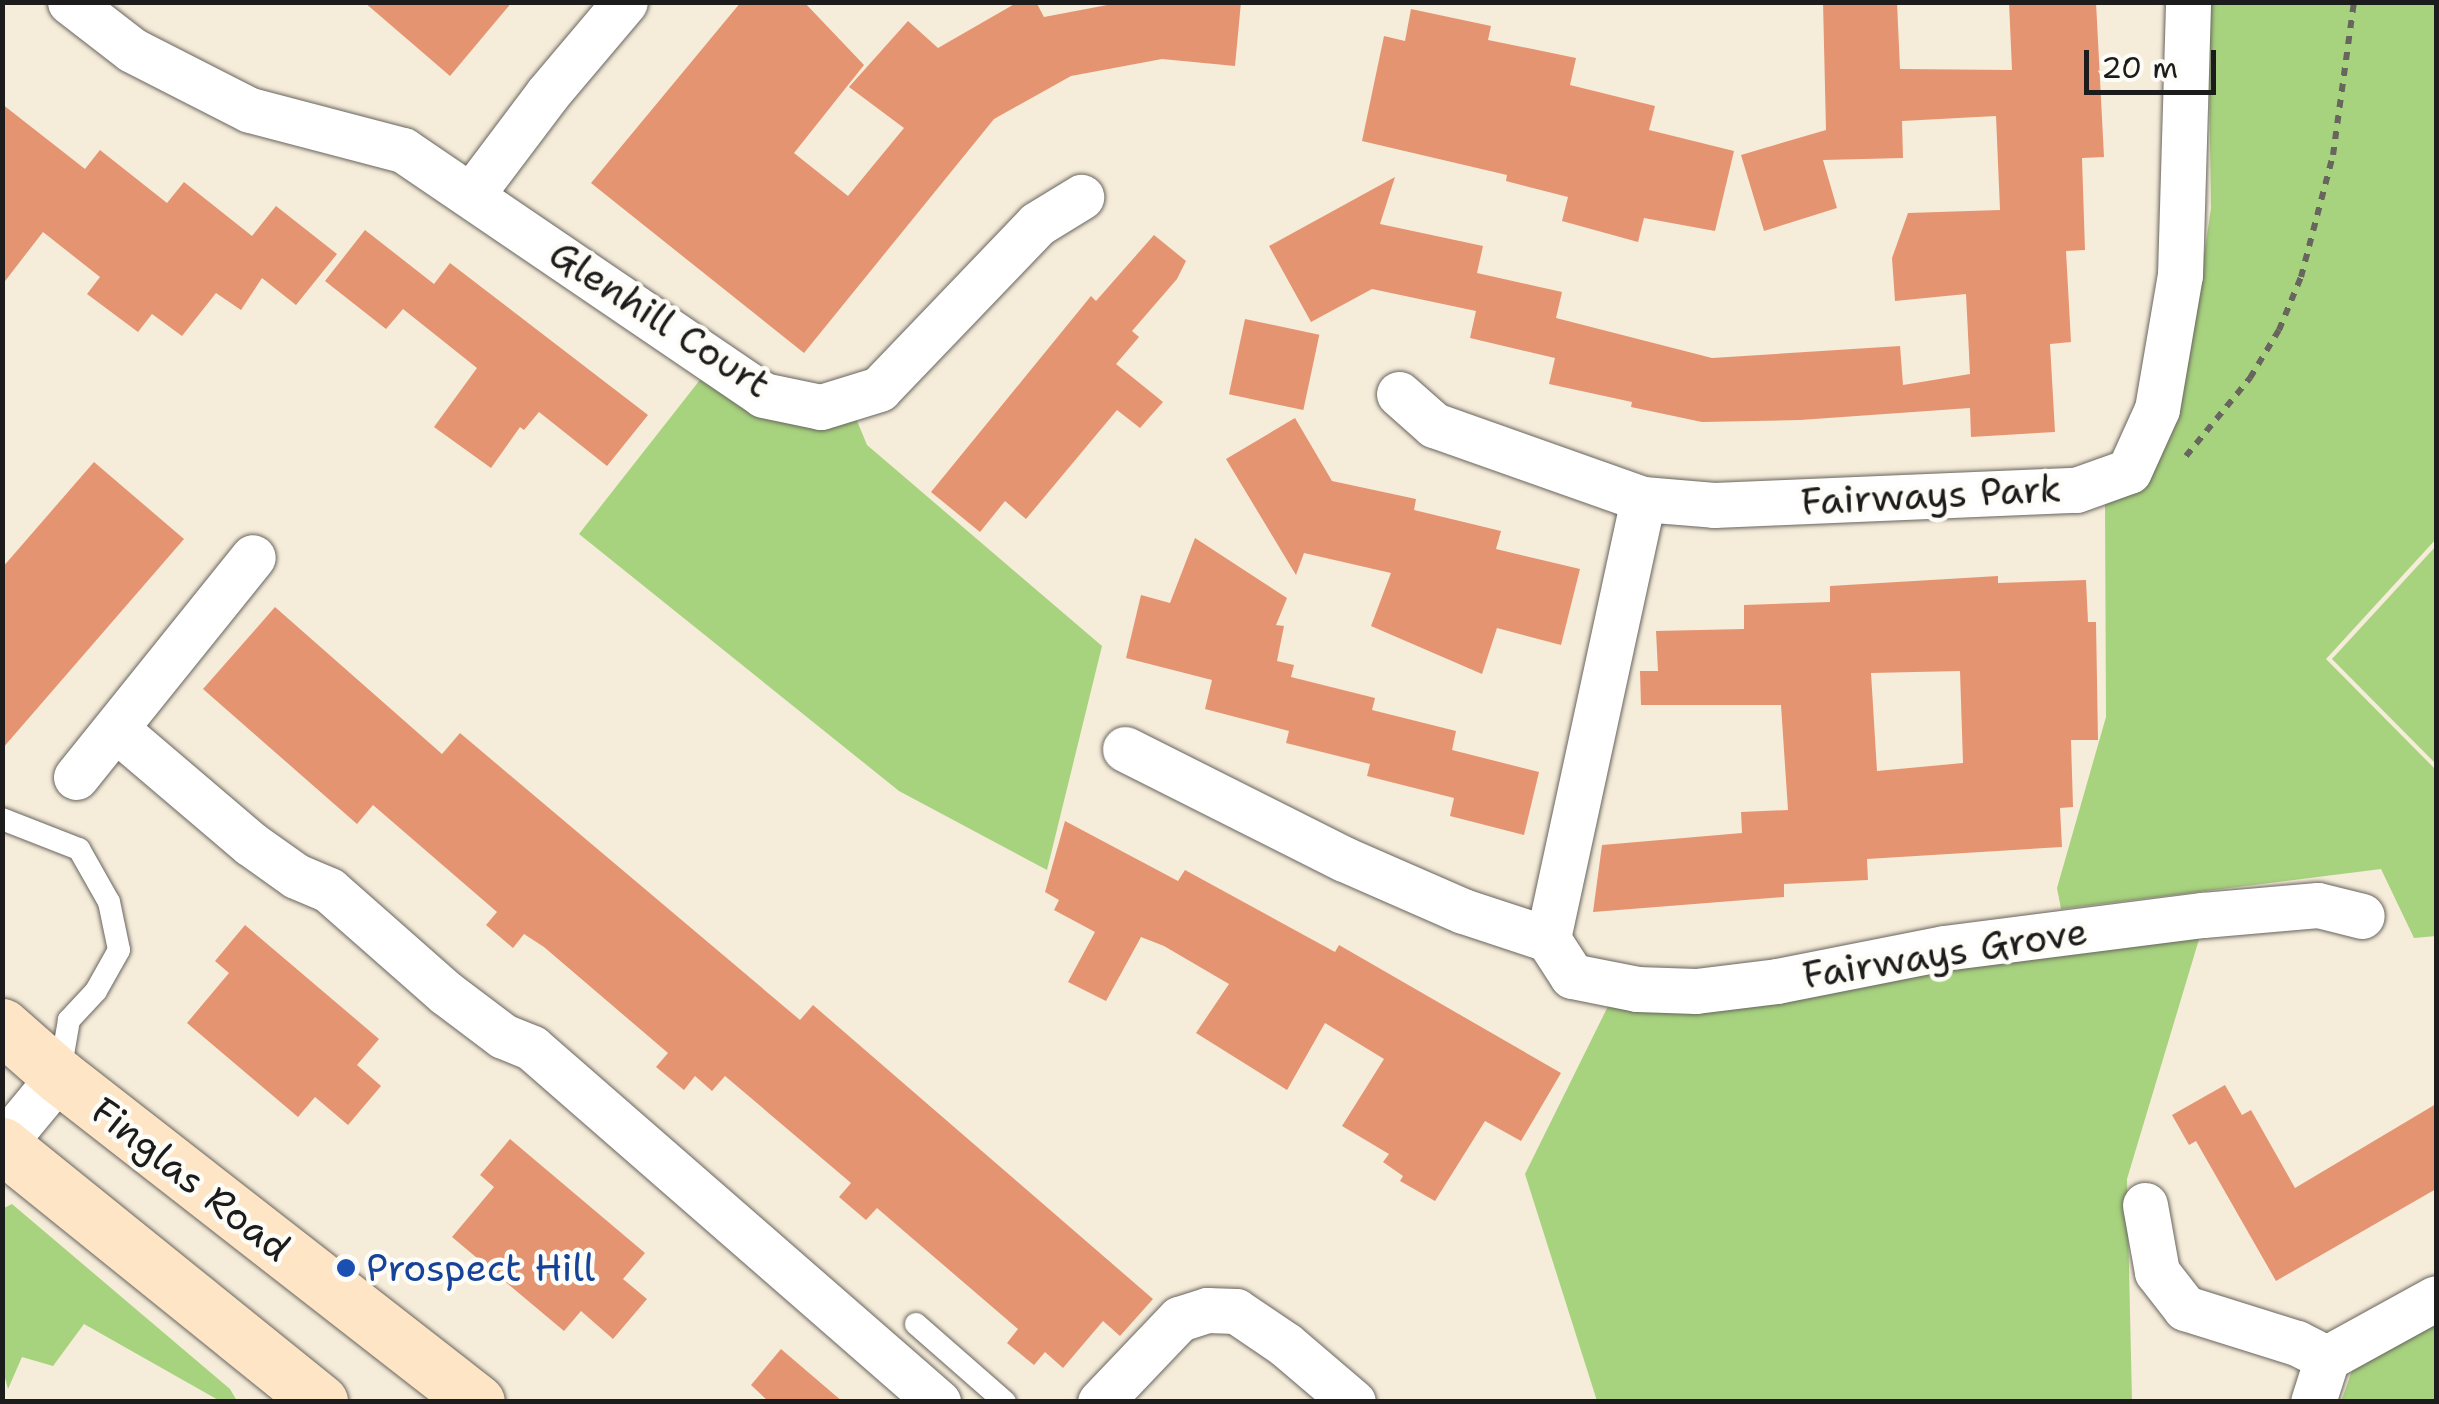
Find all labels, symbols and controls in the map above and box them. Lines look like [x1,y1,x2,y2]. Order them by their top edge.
scale bar [2089,30,2222,92]
text: 20 m [2101,47,2178,88]
street label: Glenhill Court [541,231,779,407]
street label: Fairways Park [1800,465,2062,525]
street label: Fairways Grove [1799,908,2091,998]
street label: Finglas Road [83,1087,299,1271]
place label: Prospect Hill [366,1245,595,1291]
marker: Prospect Hill [335,1257,357,1279]

